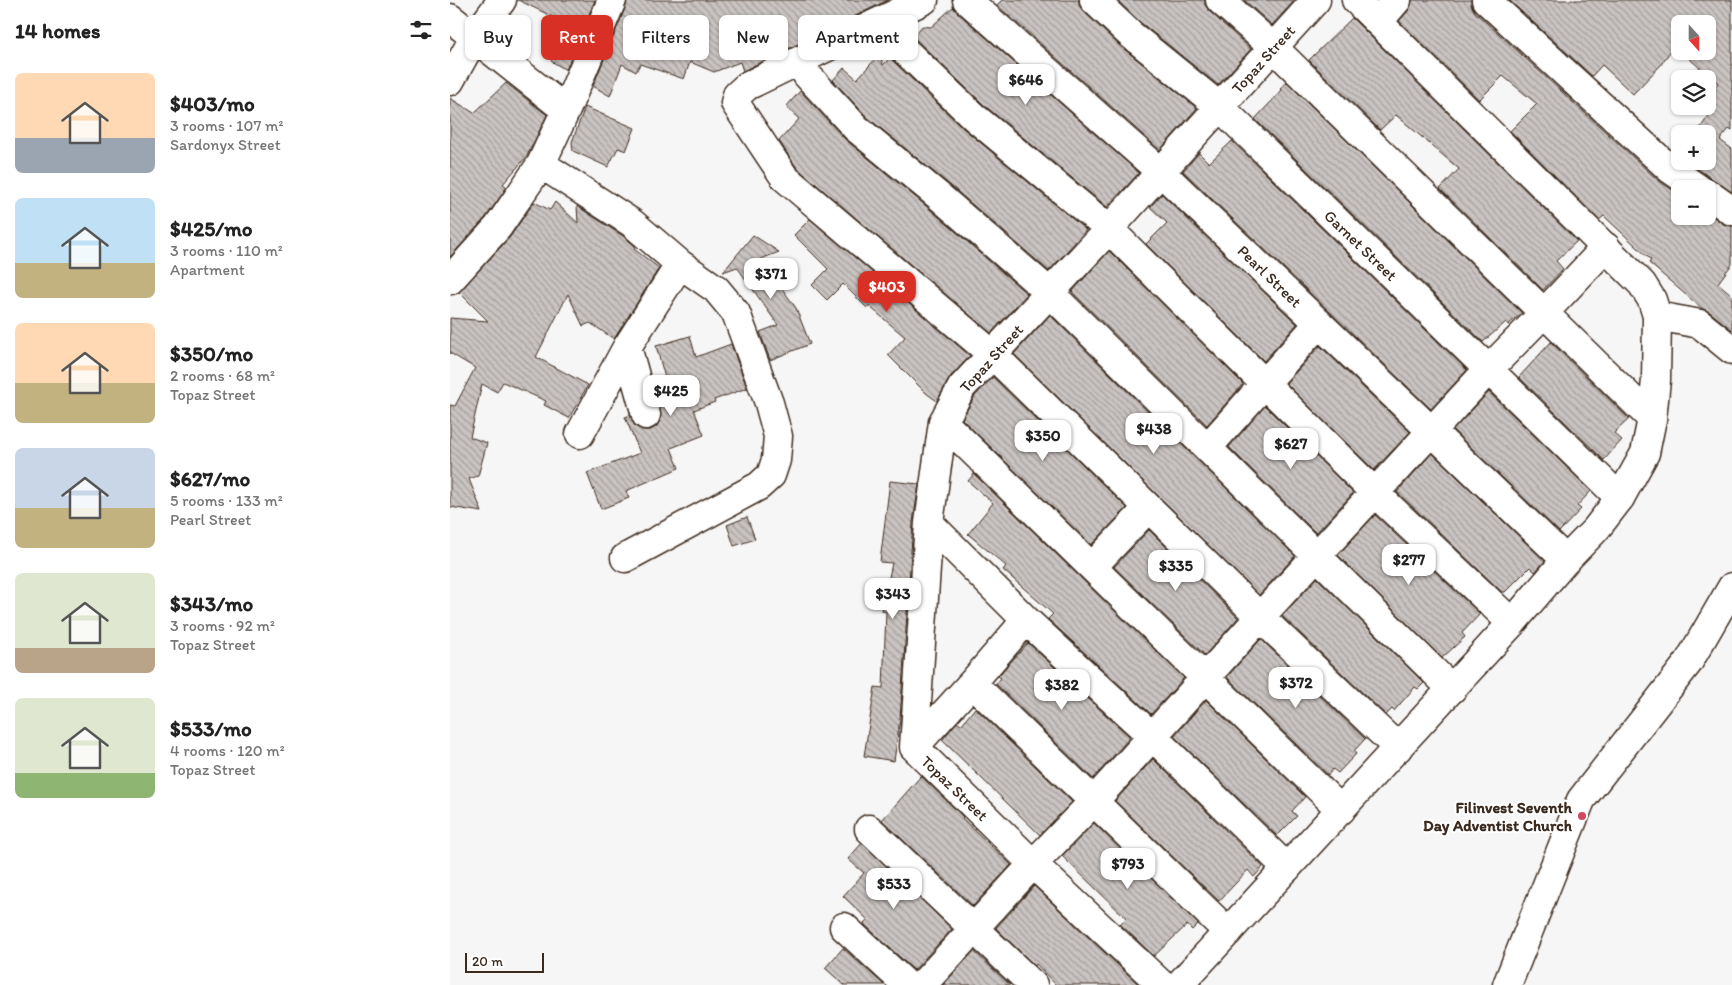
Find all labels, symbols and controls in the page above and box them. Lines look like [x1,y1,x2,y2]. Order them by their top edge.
chip: Buy [465,15,531,60]
chip: Rent [541,15,613,60]
chip: Filters [623,15,709,60]
chip: New [719,15,788,60]
chip: Apartment [798,15,918,60]
north arrow [1671,15,1716,60]
map controls [1671,15,1716,225]
icon: filters [407,16,435,44]
text: 14 homes [15,18,100,43]
street label: Topaz Street [1228,21,1299,97]
pin: $646 [996,64,1056,106]
text: $646 [1009,70,1043,89]
button: layers [1671,70,1716,115]
text: $403/mo [170,91,255,116]
icon: home [55,93,115,153]
text: 3 rooms · 107 m² [170,116,283,135]
button: + [1671,125,1716,170]
text: Sardonyx Street [170,135,281,154]
button: − [1671,180,1716,225]
street label: Garnet Street [1320,206,1401,285]
text: $425/mo [170,216,253,241]
icon: home [55,218,115,278]
text: 3 rooms · 110 m² [170,241,283,260]
street label: Pearl Street [1234,241,1305,311]
pin: $371 [741,258,801,300]
text: Apartment [170,260,245,279]
text: $371 [755,264,787,283]
pin: $403 [857,270,917,313]
text: $403 [869,277,905,296]
street label: Topaz Street [956,320,1027,396]
text: $350/mo [170,341,253,366]
icon: home [55,343,115,403]
text: 2 rooms · 68 m² [170,366,275,385]
pin: $425 [641,374,701,417]
text: $425 [654,381,688,400]
text: Topaz Street [170,385,256,404]
pin: $438 [1124,412,1184,455]
text: $438 [1136,419,1172,438]
pin: $350 [1013,420,1073,462]
text: $350 [1025,426,1061,445]
pin: $627 [1261,428,1321,470]
text: $627 [1275,434,1307,453]
text: $627/mo [170,466,250,491]
icon: home [55,468,115,528]
text: 5 rooms · 133 m² [170,491,283,510]
text: Pearl Street [170,510,251,529]
pin: $277 [1379,544,1439,586]
pin: $335 [1146,550,1206,592]
text: $277 [1393,550,1425,569]
text: $335 [1159,556,1193,575]
pin: $343 [863,578,923,620]
text: $343 [875,584,911,603]
text: $343/mo [170,591,253,616]
icon: home [55,593,115,653]
text: 3 rooms · 92 m² [170,616,275,635]
text: Topaz Street [170,635,256,654]
pin: $372 [1266,666,1326,709]
pin: $382 [1032,668,1092,711]
text: $372 [1279,673,1313,692]
text: $382 [1045,675,1079,694]
text: $533/mo [170,716,252,741]
icon: home [55,718,115,778]
text: 4 rooms · 120 m² [170,741,285,760]
street label: Topaz Street [917,752,992,825]
text: Topaz Street [170,760,256,779]
place label: Filinvest Seventh Day Adventist Church [1423,798,1573,836]
marker: Filinvest Seventh Day Adventist Church [1576,810,1588,822]
pin: $793 [1098,848,1158,890]
text: $793 [1111,854,1145,873]
pin: $533 [864,868,924,910]
text: $533 [877,874,911,893]
scale bar [465,950,544,973]
text: 20 m [472,953,503,970]

